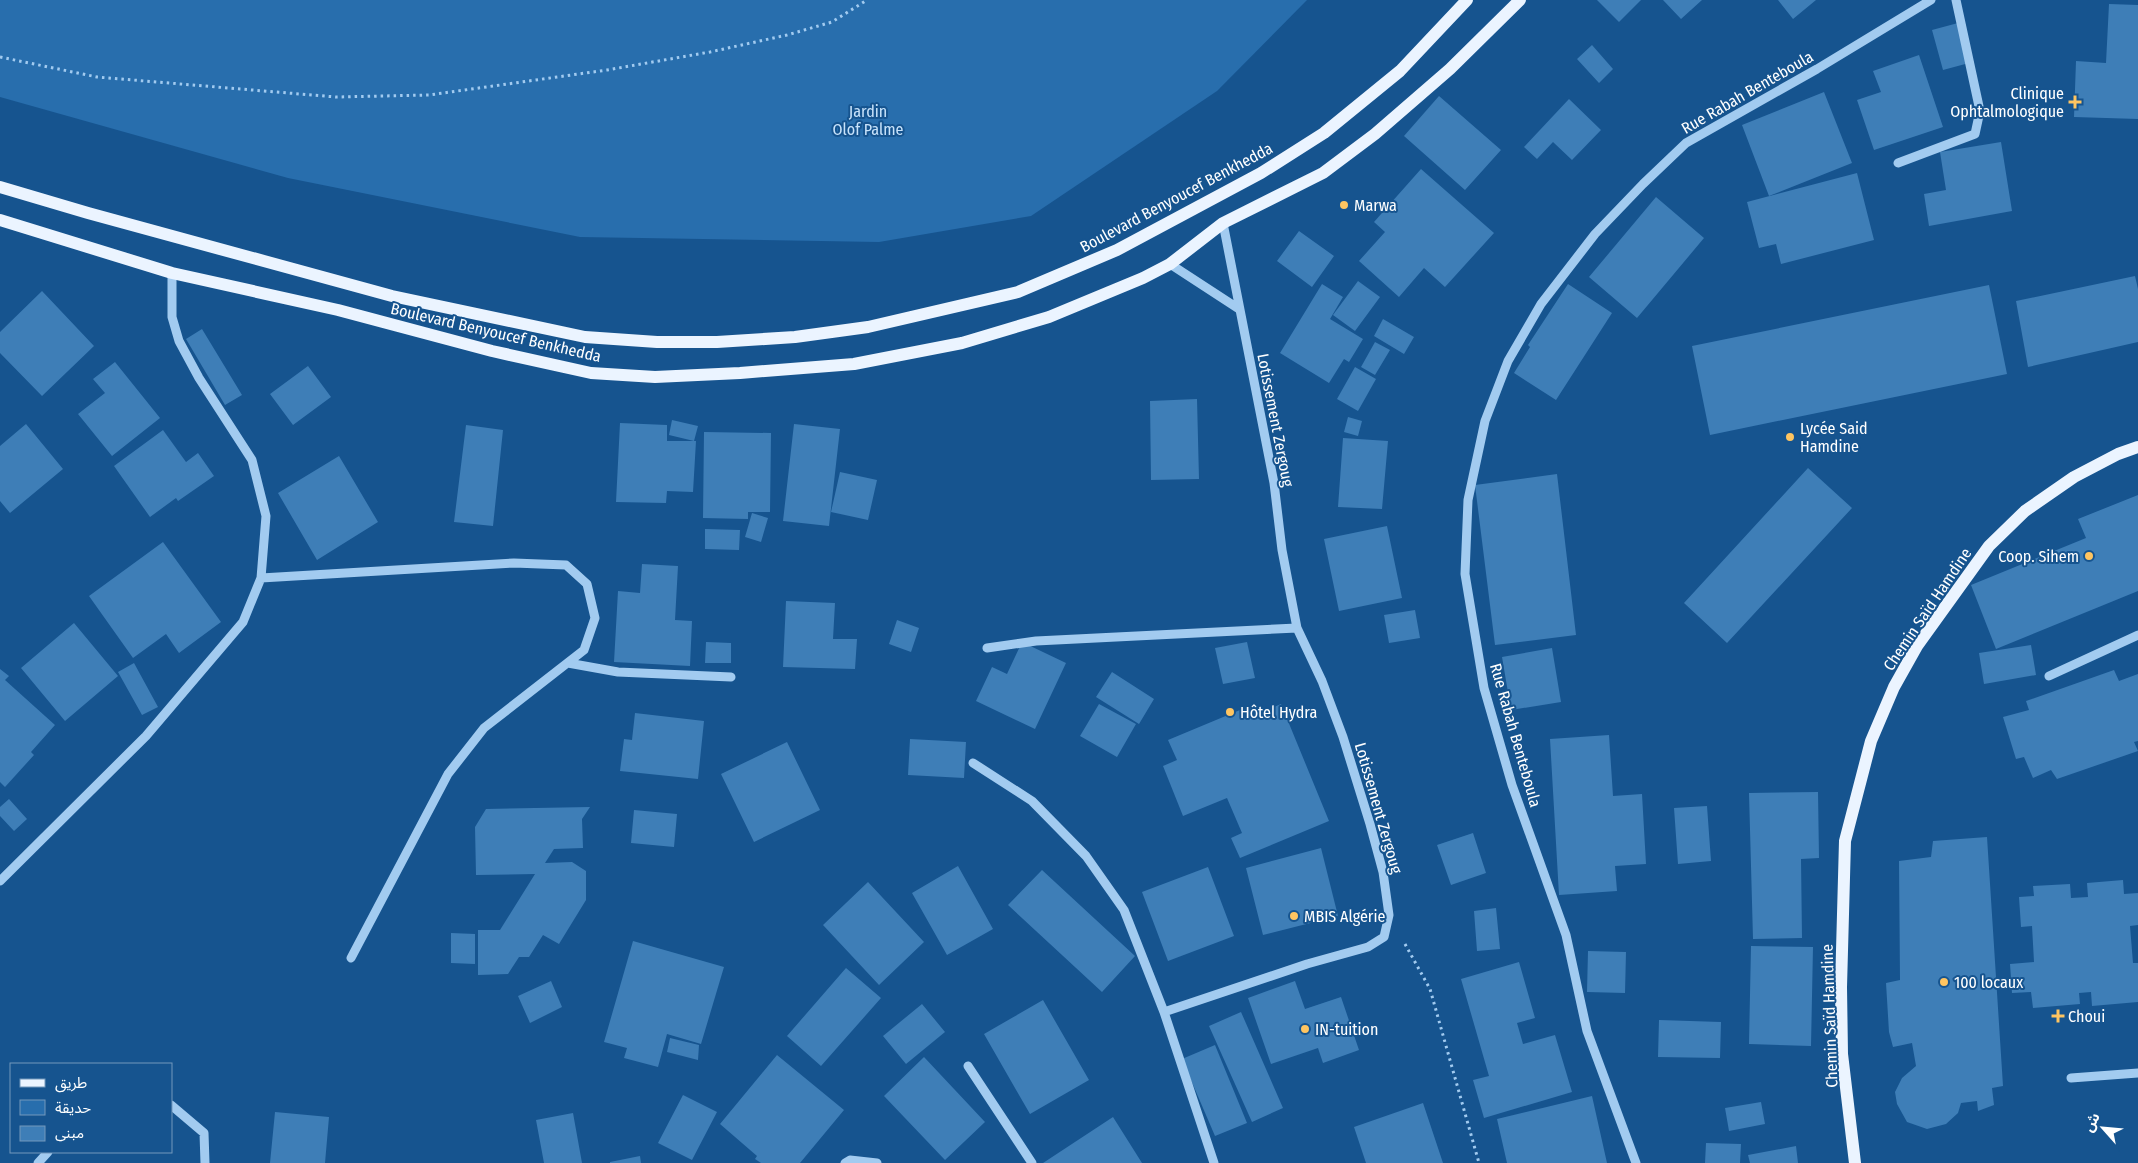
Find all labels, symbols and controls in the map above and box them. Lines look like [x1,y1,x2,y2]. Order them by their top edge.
street label: Rue Rabah Benteboula [1678,47,1817,138]
place label: Clinique Ophtalmologique [1950,84,2064,121]
marker: Clinique Ophtalmologique [2068,95,2082,109]
park label: Jardin Olof Palme [833,102,904,139]
street label: Boulevard Benyoucef Benkhedda [1077,138,1276,256]
place label: Marwa [1354,196,1397,215]
marker: Marwa [1338,199,1350,211]
street label: Boulevard Benyoucef Benkhedda [389,299,603,366]
street label: Lotissement Zergoug [1253,352,1298,489]
place label: Lycée Said Hamdine [1800,419,1868,456]
marker: Lycée Said Hamdine [1784,431,1796,443]
street label: Chemin Saïd Hamdine [1879,544,1976,674]
place label: Coop. Sihem [1998,547,2079,566]
marker: Coop. Sihem [2083,550,2095,562]
street label: Rue Rabah Benteboula [1486,661,1545,809]
place label: Hôtel Hydra [1240,703,1317,722]
marker: Hôtel Hydra [1224,706,1236,718]
street label: Lotissement Zergoug [1351,740,1406,876]
place label: MBIS Algérie [1304,907,1385,926]
marker: MBIS Algérie [1288,910,1300,922]
street label: Chemin Saïd Hamdine [1817,944,1842,1088]
place label: 100 locaux [1954,973,2023,992]
marker: 100 locaux [1938,976,1950,988]
place label: Choui [2068,1007,2105,1026]
marker: Choui [2052,1010,2064,1022]
place label: IN-tuition [1315,1020,1378,1039]
marker: IN-tuition [1299,1023,1311,1035]
legend [10,1063,172,1153]
text: طريق [55,1074,87,1093]
text: حديقة [55,1099,91,1117]
north arrow [2078,1103,2128,1153]
text: ش [2080,1110,2104,1135]
text: مبنى [55,1124,84,1142]

